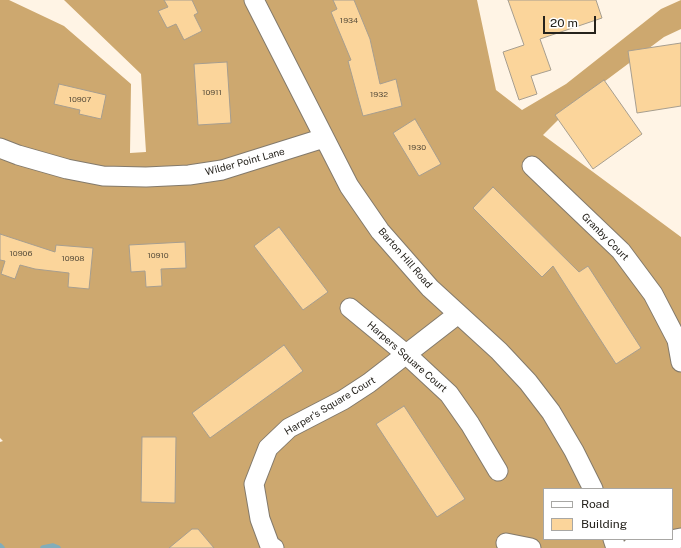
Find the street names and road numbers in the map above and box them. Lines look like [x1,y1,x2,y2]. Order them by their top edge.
street label: Wilder Point Lane [204,146,286,178]
street label: Granby Court [579,211,631,263]
street label: Barton Hill Road [376,225,434,291]
street label: Harpers Square Court [365,319,449,395]
street label: Harper's Square Court [282,374,378,438]

